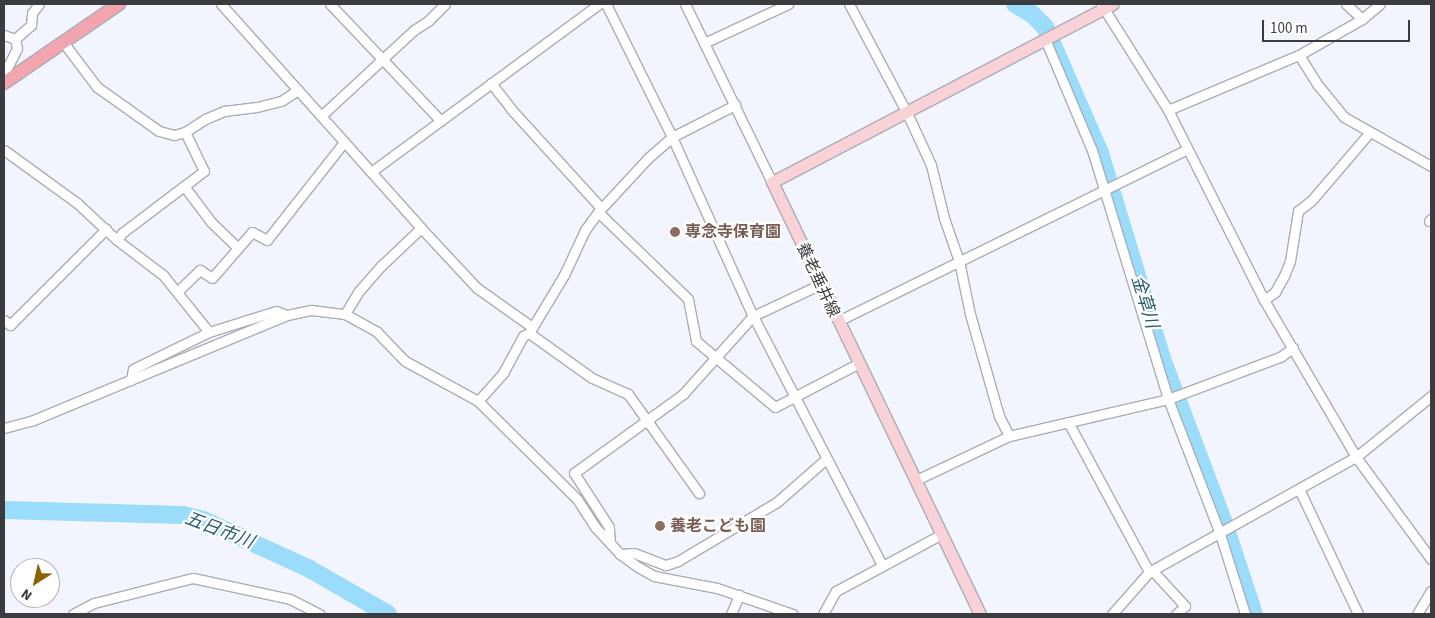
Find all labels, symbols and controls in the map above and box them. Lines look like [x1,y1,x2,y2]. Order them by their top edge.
scale bar [1265,10,1412,42]
text: 100 m [1270,18,1308,39]
place label: 専念寺保育園 [685,222,781,242]
marker: 専念寺保育園 [669,226,681,238]
street label: 養老垂井線 [792,240,844,320]
water label: 金草川 [1126,273,1162,331]
water label: 五日市川 [182,508,256,554]
place label: 養老こども園 [670,516,766,536]
marker: 養老こども園 [654,520,666,532]
north arrow [10,558,60,608]
text: N [17,584,37,605]

